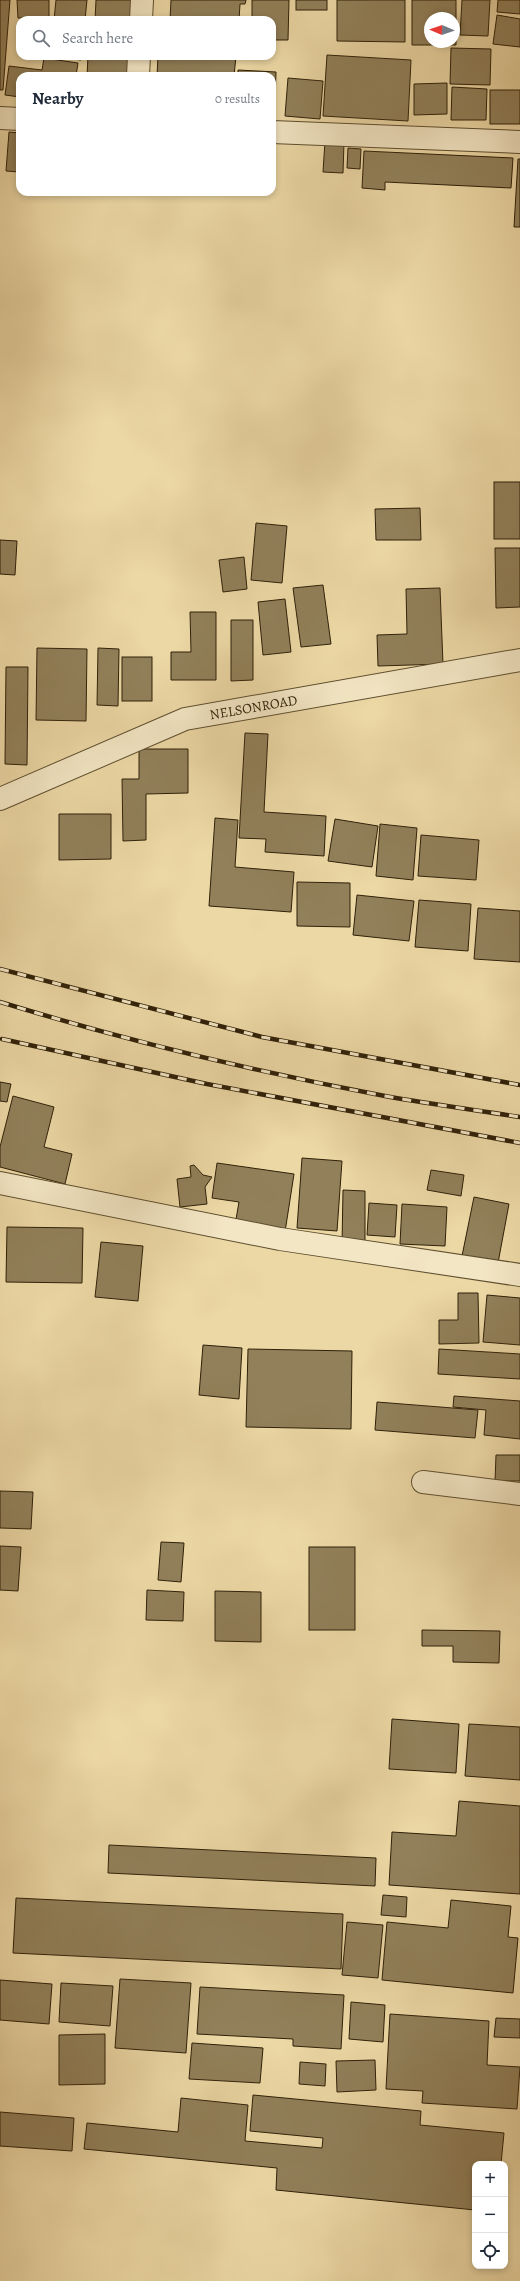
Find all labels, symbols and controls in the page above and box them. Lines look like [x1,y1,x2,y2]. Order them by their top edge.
north arrow [424,12,460,48]
search box [16,16,276,60]
icon: search [30,27,52,49]
text: Search here [62,28,133,48]
text: Nearby [32,87,83,110]
text: 0 results [215,90,260,107]
street label: NELSONROAD [208,690,299,724]
map controls [472,2161,508,2269]
button: + [472,2161,508,2197]
button: − [472,2197,508,2233]
button: locate [472,2233,508,2269]

